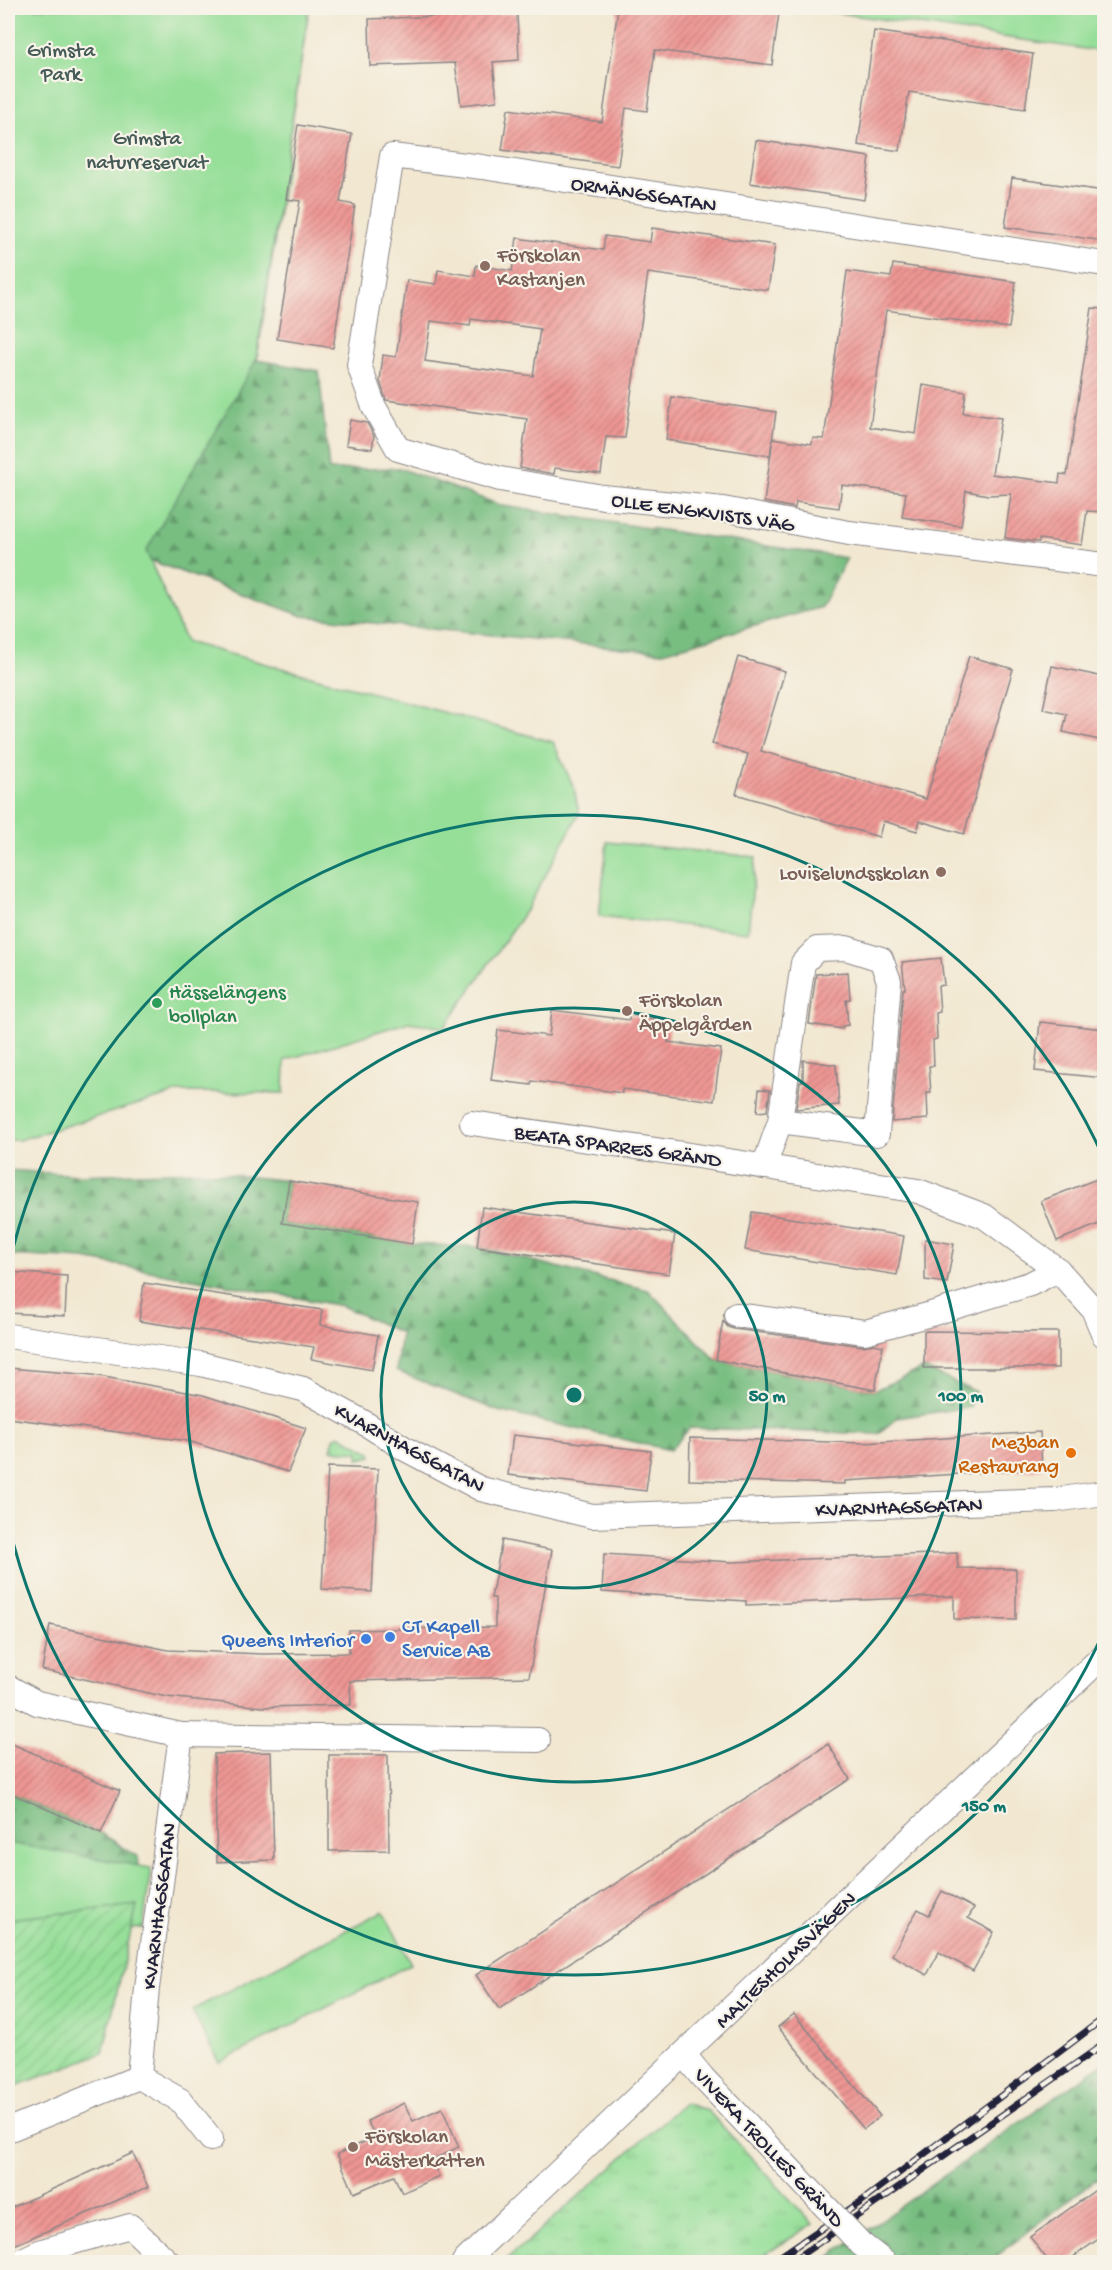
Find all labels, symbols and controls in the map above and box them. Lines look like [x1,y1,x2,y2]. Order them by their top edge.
park label: Grimsta Park [27,40,96,89]
park label: Grimsta naturreservat [86,128,210,177]
street label: ORMÄNGSGATAN [569,173,718,220]
place label: Förskolan Kastanjen [496,245,585,294]
marker: Förskolan Kastanjen [478,259,492,273]
street label: OLLE ENGKVISTS VÄG [610,489,796,540]
place label: Loviselundsskolan [779,863,929,888]
marker: Loviselundsskolan [934,865,948,879]
place label: Hässelängens bollplan [169,982,287,1031]
place label: Förskolan Äppelgården [638,990,752,1039]
marker: Hässelängens bollplan [150,996,164,1010]
marker: Förskolan Äppelgården [620,1004,634,1018]
street label: BEATA SPARRES GRÄND [511,1121,723,1175]
centre of rings [564,1385,584,1405]
text: 50 m [749,1387,786,1408]
text: 100 m [938,1387,984,1408]
street label: KVARNHAGSGATAN [329,1400,488,1500]
place label: Mezban Restaurang [958,1432,1059,1481]
marker: Mezban Restaurang [1064,1446,1078,1460]
street label: KVARNHAGSGATAN [815,1494,983,1525]
place label: CT Kapell Service AB [402,1616,491,1665]
place label: Queens Interior [221,1630,356,1655]
marker: CT Kapell Service AB [383,1630,397,1644]
marker: Queens Interior [359,1632,373,1646]
text: 150 m [961,1797,1006,1818]
street label: KVARNHAGSGATAN [139,1822,184,1991]
street label: MALTESHOLMSVÄGEN [712,1888,863,2035]
street label: VIVEKA TROLLES GRÄND [686,2064,848,2235]
place label: Förskolan Mästerkatten [364,2126,485,2175]
marker: Förskolan Mästerkatten [346,2140,360,2154]

